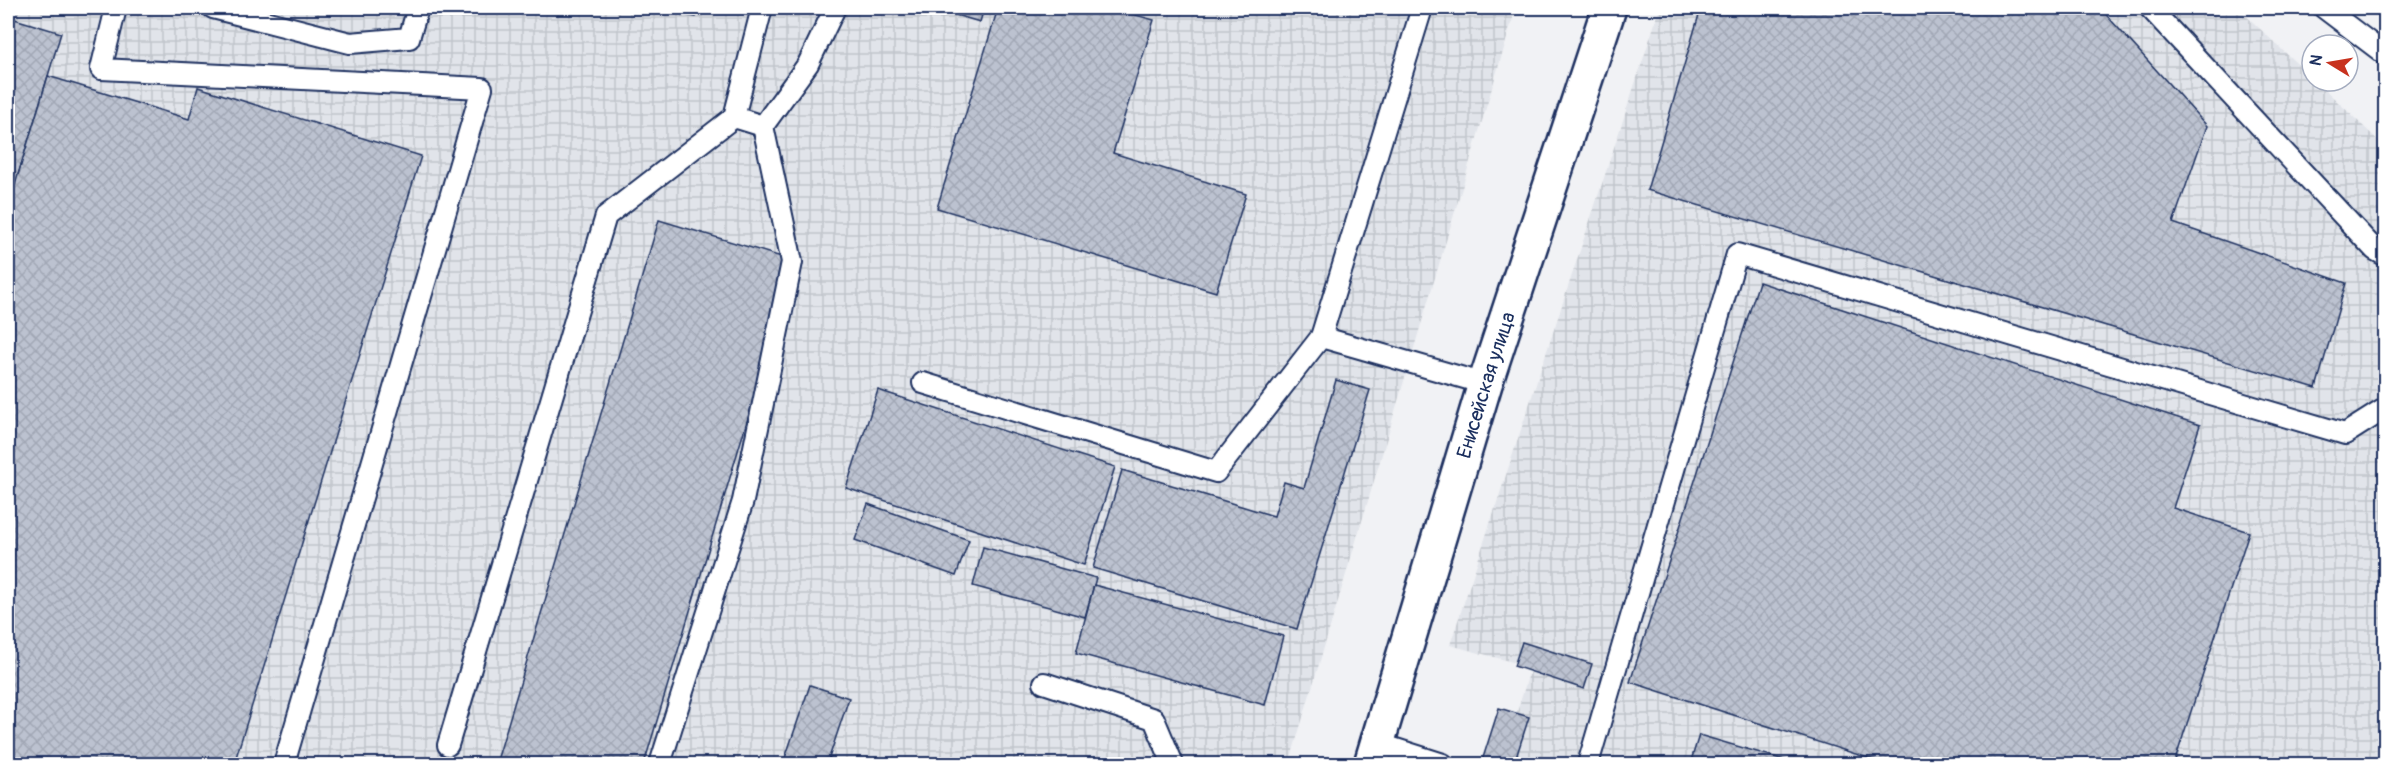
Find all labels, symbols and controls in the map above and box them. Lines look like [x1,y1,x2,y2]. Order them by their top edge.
north arrow [2300,33,2360,93]
text: N [2305,53,2327,68]
street label: Енисейская улица [1451,308,1521,461]

